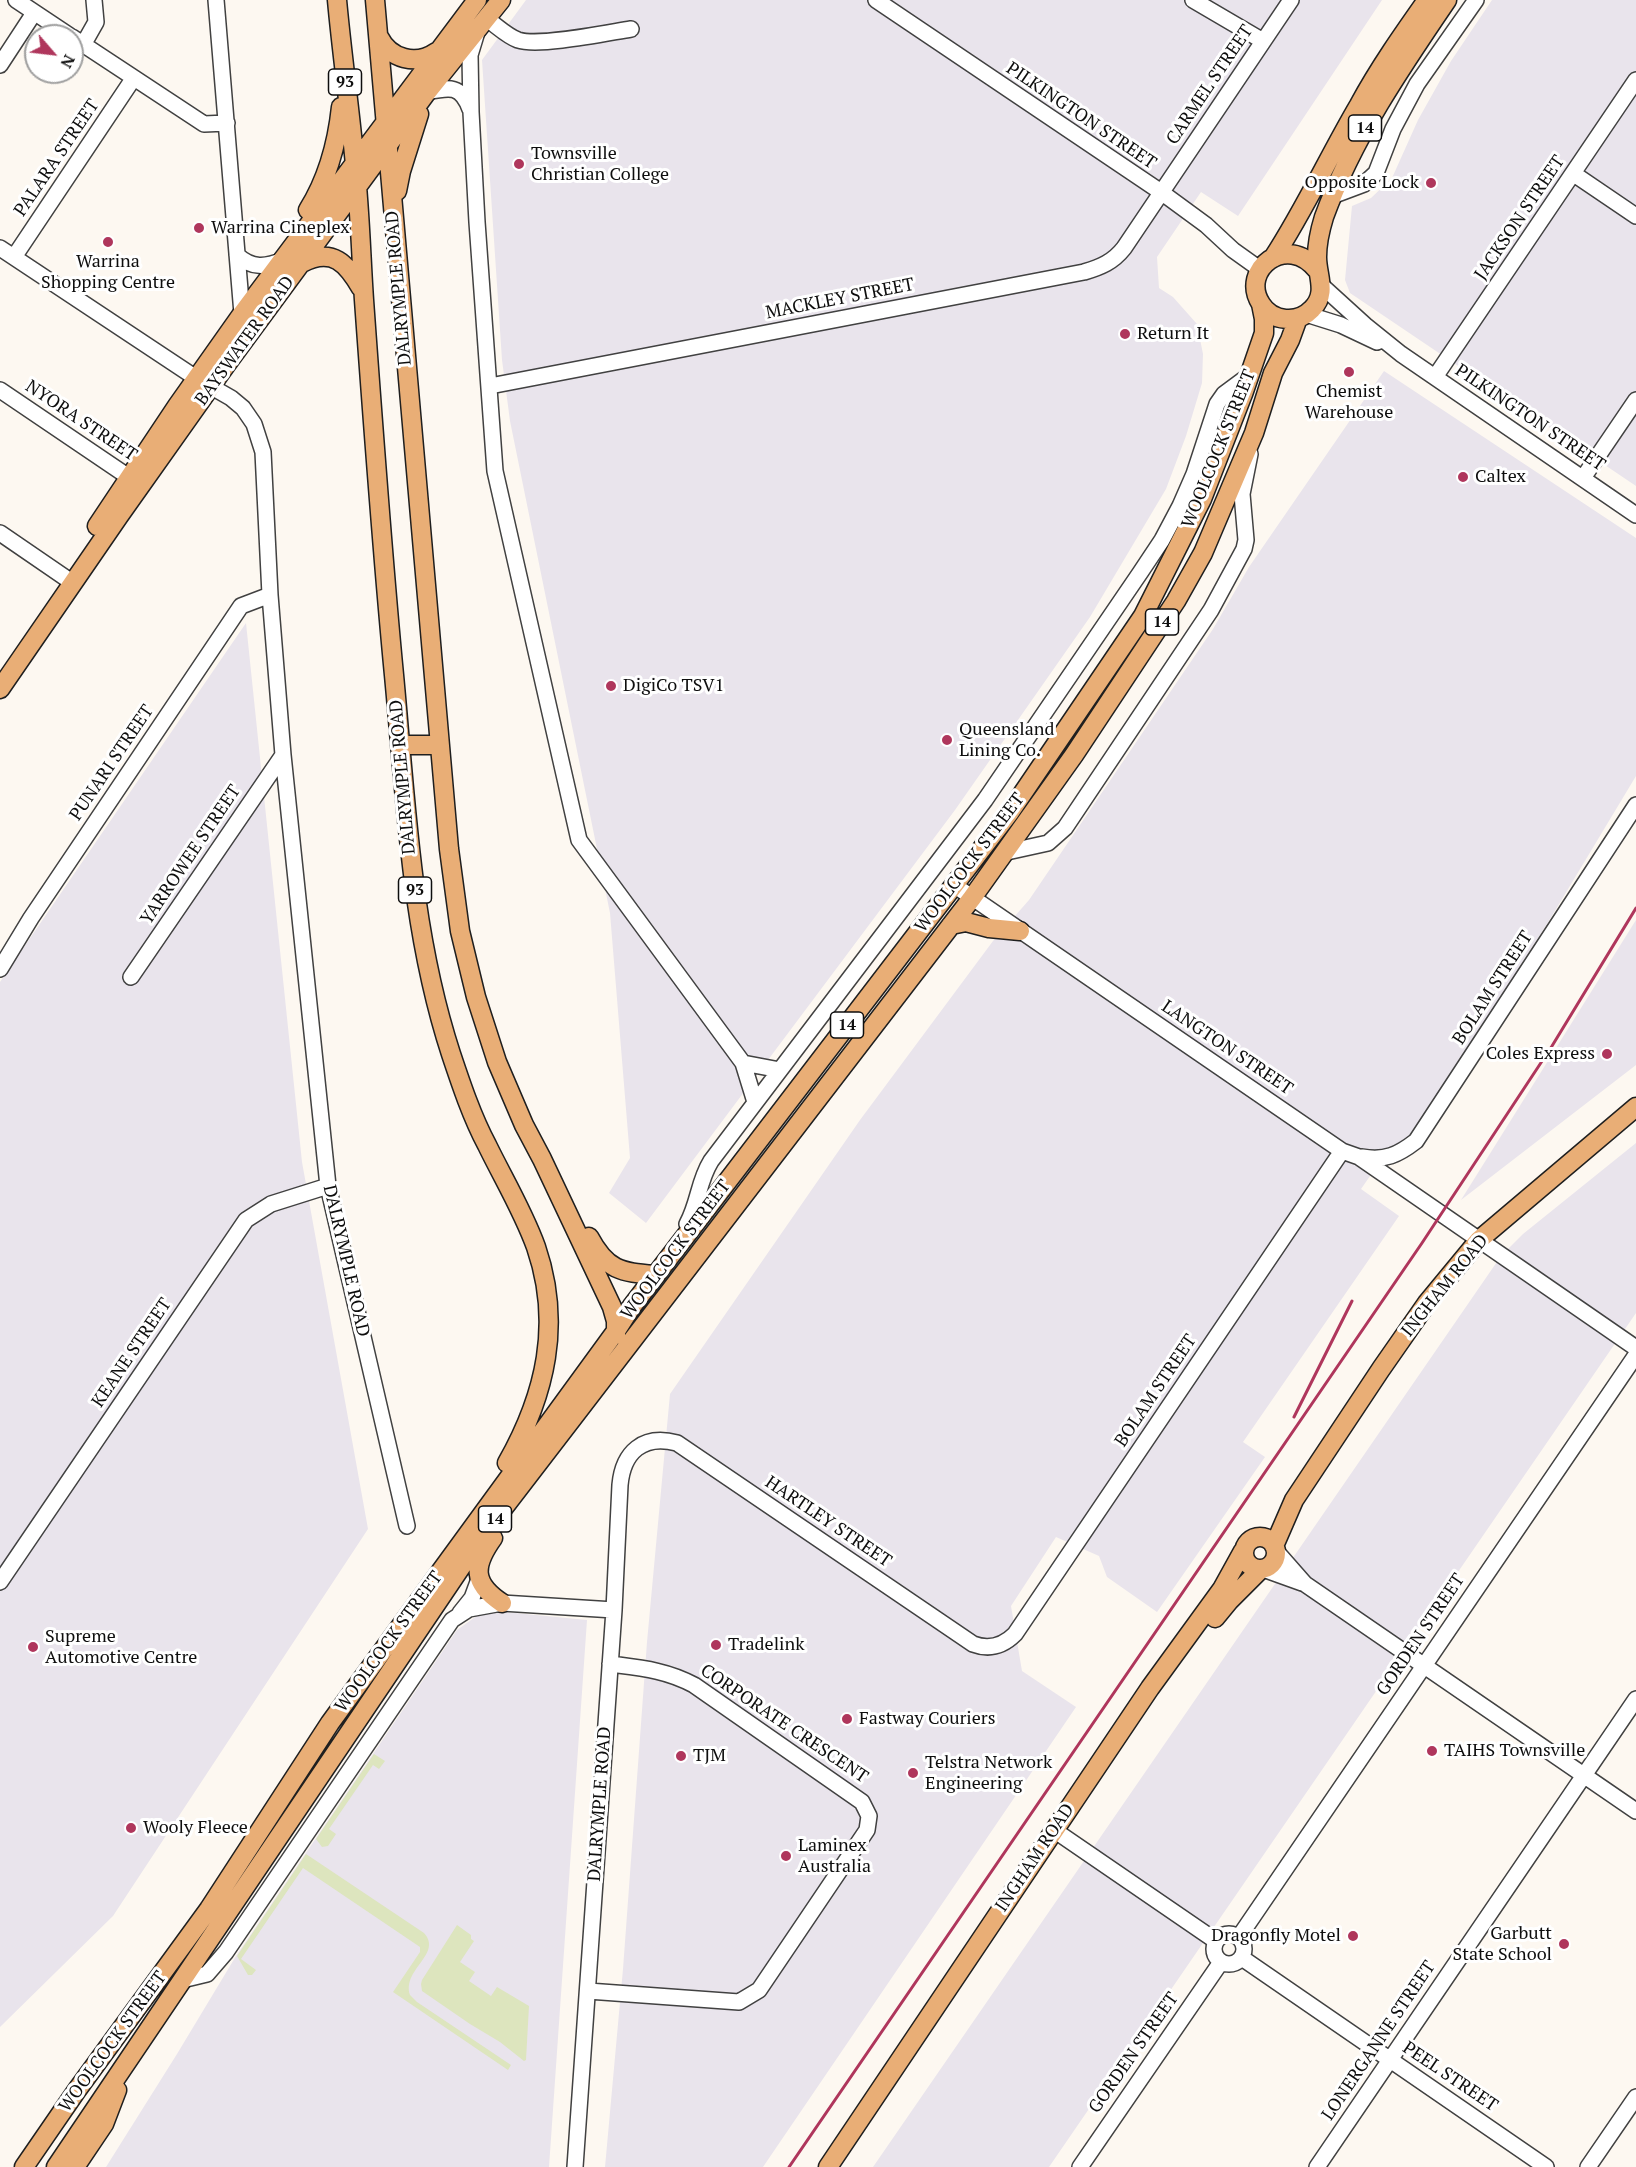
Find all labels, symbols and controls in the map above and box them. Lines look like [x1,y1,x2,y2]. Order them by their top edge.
street label: CARMEL STREET [1162,21,1258,149]
north arrow [24,24,84,84]
text: N [56,51,81,72]
street label: PILKINGTON STREET [1002,58,1160,174]
road number: 93 [328,69,362,95]
street label: PALARA STREET [10,95,104,221]
road number: 14 [1348,115,1382,141]
place label: Townsville Christian College [531,143,669,186]
street label: JACKSON STREET [1470,152,1570,284]
marker: Townsville Christian College [512,157,526,171]
place label: Opposite Lock [1305,172,1419,194]
marker: Opposite Lock [1424,176,1438,190]
street label: DALRYMPLE ROAD [381,210,417,366]
place label: Warrina Cineplex [211,217,350,239]
marker: Warrina Cineplex [192,221,206,235]
marker: Warrina Shopping Centre [101,235,115,249]
place label: Warrina Shopping Centre [41,251,175,294]
street label: BAYSWATER ROAD [191,272,299,410]
street label: MACKLEY STREET [764,274,916,324]
place label: Return It [1137,323,1209,345]
marker: Return It [1118,327,1132,341]
street label: PILKINGTON STREET [1451,360,1609,476]
marker: Chemist Warehouse [1342,365,1356,379]
street label: WOOLCOCK STREET [1177,367,1261,531]
street label: NYORA STREET [21,376,141,466]
place label: Chemist Warehouse [1305,381,1393,424]
place label: Caltex [1475,466,1526,488]
marker: Caltex [1456,470,1470,484]
road number: 14 [1146,609,1178,635]
place label: DigiCo TSV1 [623,675,724,697]
marker: DigiCo TSV1 [604,679,618,693]
street label: DALRYMPLE ROAD [385,699,421,855]
street label: PUNARI STREET [65,701,159,825]
place label: Queensland Lining Co. [959,719,1054,762]
marker: Queensland Lining Co. [940,733,954,747]
street label: YARROWEE STREET [136,781,246,929]
street label: WOOLCOCK STREET [911,789,1029,937]
road number: 93 [398,877,432,903]
street label: BOLAM STREET [1448,927,1538,1049]
street label: LANGTON STREET [1157,996,1297,1100]
road number: 14 [830,1012,864,1038]
place label: Coles Express [1486,1043,1595,1065]
marker: Coles Express [1600,1047,1614,1061]
street label: WOOLCOCK STREET [617,1176,735,1324]
street label: DALRYMPLE ROAD [318,1183,374,1339]
street label: INGHAM ROAD [1397,1230,1493,1342]
street label: KEANE STREET [88,1294,176,1412]
street label: BOLAM STREET [1110,1331,1202,1451]
street label: HARTLEY STREET [761,1472,895,1572]
road number: 14 [478,1506,512,1532]
street label: WOOLCOCK STREET [331,1567,447,1717]
street label: GORDEN STREET [1372,1570,1470,1700]
place label: Supreme Automotive Centre [45,1626,197,1668]
place label: Tradelink [728,1634,804,1656]
marker: Tradelink [709,1638,723,1652]
marker: Supreme Automotive Centre [26,1640,40,1654]
street label: CORPORATE CRESCENT [696,1660,872,1788]
place label: Fastway Couriers [859,1708,996,1730]
marker: Fastway Couriers [840,1712,854,1726]
street label: DALRYMPLE ROAD [584,1726,616,1882]
place label: TAIHS Townsville [1444,1740,1585,1762]
marker: TAIHS Townsville [1425,1744,1439,1758]
place label: TJM [693,1745,726,1767]
marker: TJM [674,1749,688,1763]
place label: Telstra Network Engineering [925,1752,1052,1794]
marker: Telstra Network Engineering [906,1766,920,1780]
street label: INGHAM ROAD [991,1800,1079,1916]
place label: Wooly Fleece [143,1817,248,1839]
marker: Wooly Fleece [124,1821,138,1835]
place label: Laminex Australia [798,1835,871,1878]
marker: Laminex Australia [779,1849,793,1863]
place label: Garbutt State School [1453,1923,1552,1966]
place label: Dragonfly Motel [1211,1925,1341,1947]
marker: Dragonfly Motel [1346,1929,1360,1943]
marker: Garbutt State School [1557,1937,1571,1951]
street label: LONERGANNE STREET [1318,1957,1440,2125]
street label: WOOLCOCK STREET [55,1967,171,2117]
street label: GORDEN STREET [1084,1989,1184,2117]
street label: PEEL STREET [1398,2037,1502,2117]

